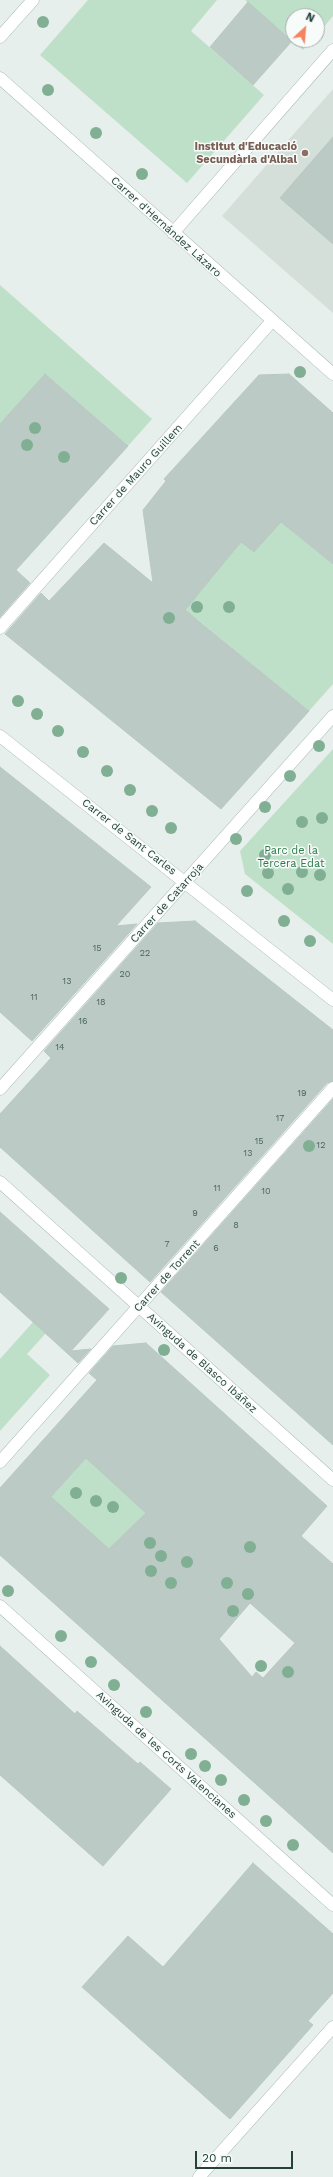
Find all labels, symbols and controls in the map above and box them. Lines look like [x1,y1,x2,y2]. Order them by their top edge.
north arrow [285,8,325,48]
text: N [304,10,317,25]
place label: Institut d'Educació Secundària d'Albal [194,140,297,166]
marker: Institut d'Educació Secundària d'Albal [300,148,310,158]
street label: Carrer d'Hernández Lázaro [108,174,224,280]
street label: Carrer de Mauro Guillem [87,421,185,529]
street label: Carrer de Sant Carles [79,796,179,878]
park label: Parc de la Tercera Edat [257,844,325,870]
street label: Carrer de Catarroja [128,860,206,946]
house number: 15 [93,943,101,953]
house number: 22 [140,948,150,958]
house number: 20 [120,969,130,979]
house number: 13 [63,976,71,986]
house number: 11 [30,992,38,1002]
house number: 18 [96,997,106,1007]
house number: 16 [79,1016,87,1026]
house number: 14 [55,1042,65,1052]
house number: 19 [297,1088,307,1098]
house number: 17 [276,1113,284,1123]
house number: 15 [255,1136,263,1146]
house number: 12 [317,1140,325,1150]
house number: 13 [244,1148,252,1158]
house number: 11 [213,1183,221,1193]
house number: 10 [261,1186,271,1196]
house number: 9 [192,1208,198,1218]
house number: 8 [233,1220,239,1230]
street label: Carrer de Torrent [131,1237,203,1315]
house number: 7 [164,1239,170,1249]
house number: 6 [213,1243,219,1253]
street label: Avinguda de Blasco Ibáñez [144,1310,260,1416]
street label: Avinguda de les Corts Valencianes [93,1689,239,1821]
scale bar [197,2143,295,2169]
text: 20 m [202,2151,232,2165]

